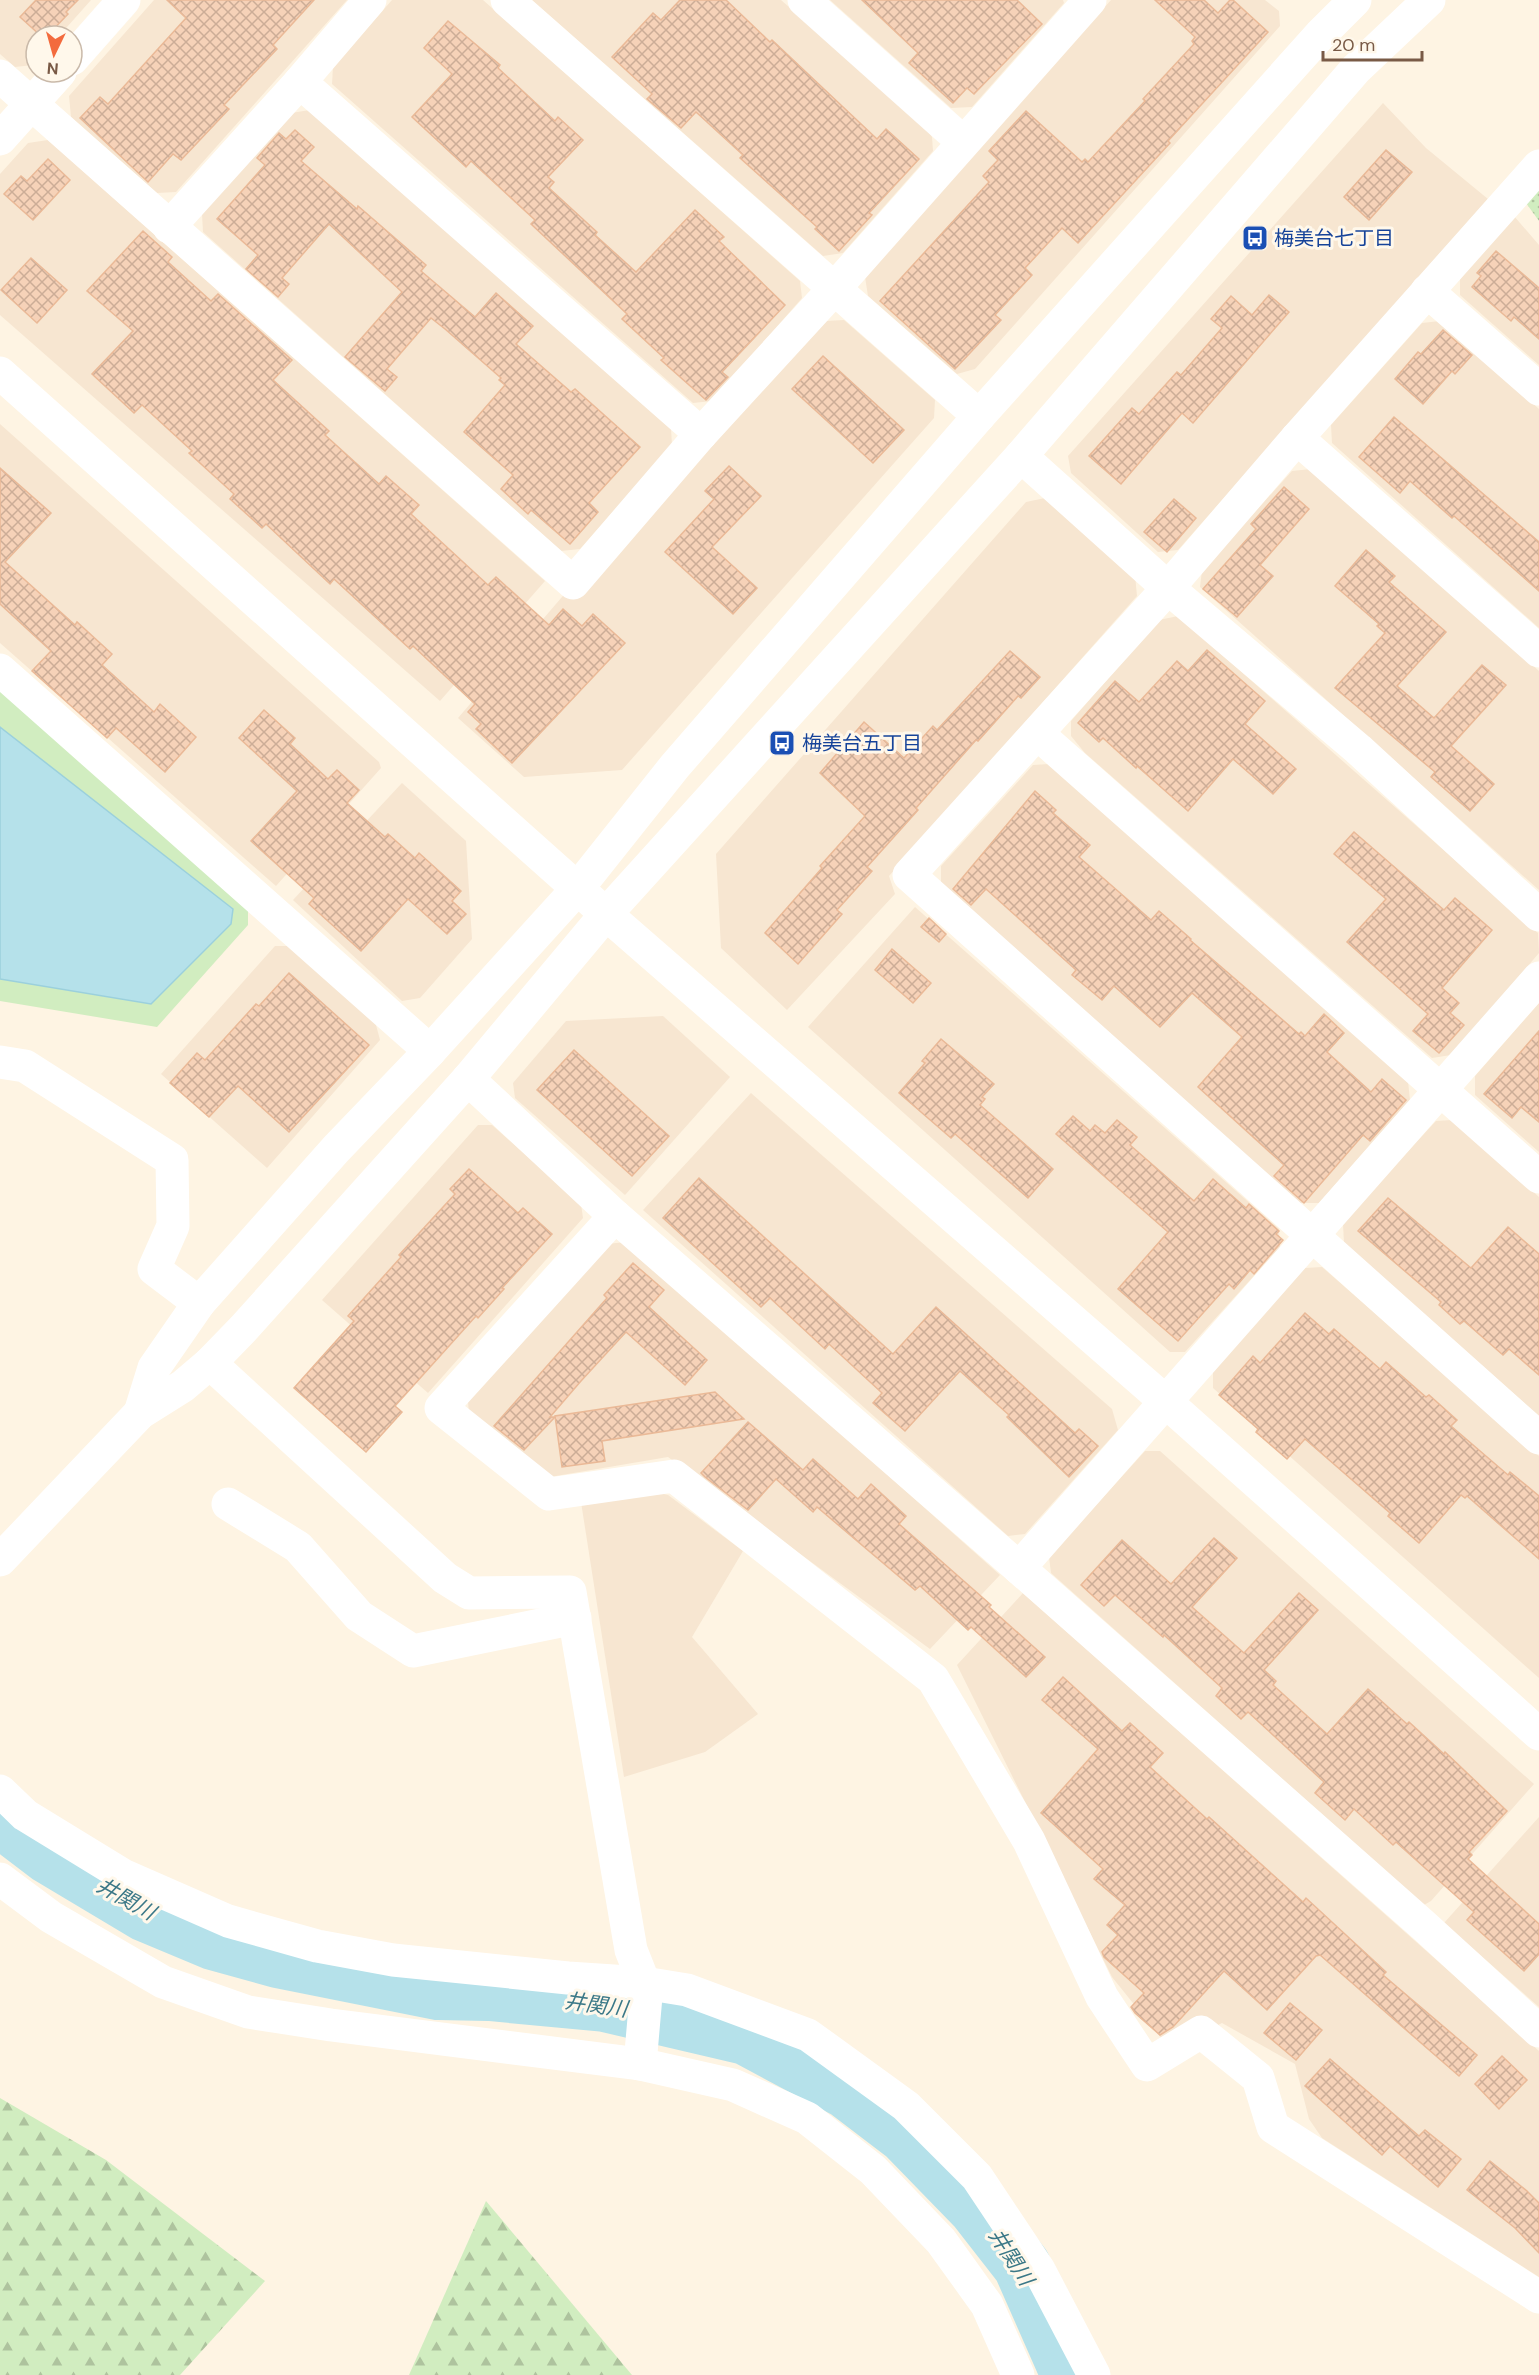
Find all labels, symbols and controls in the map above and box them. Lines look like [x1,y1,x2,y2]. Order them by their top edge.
north arrow [24,24,84,84]
scale bar [1323,24,1422,62]
text: 20 m [1332,33,1375,57]
text: N [46,57,59,79]
bus stop icon: 梅美台七丁目 [1240,223,1270,253]
place label: 梅美台七丁目 [1274,225,1394,251]
bus stop icon: 梅美台五丁目 [767,728,797,758]
place label: 梅美台五丁目 [802,730,922,756]
water label: 井関川 [92,1871,162,1927]
water label: 井関川 [563,1987,631,2024]
water label: 井関川 [982,2223,1041,2293]

